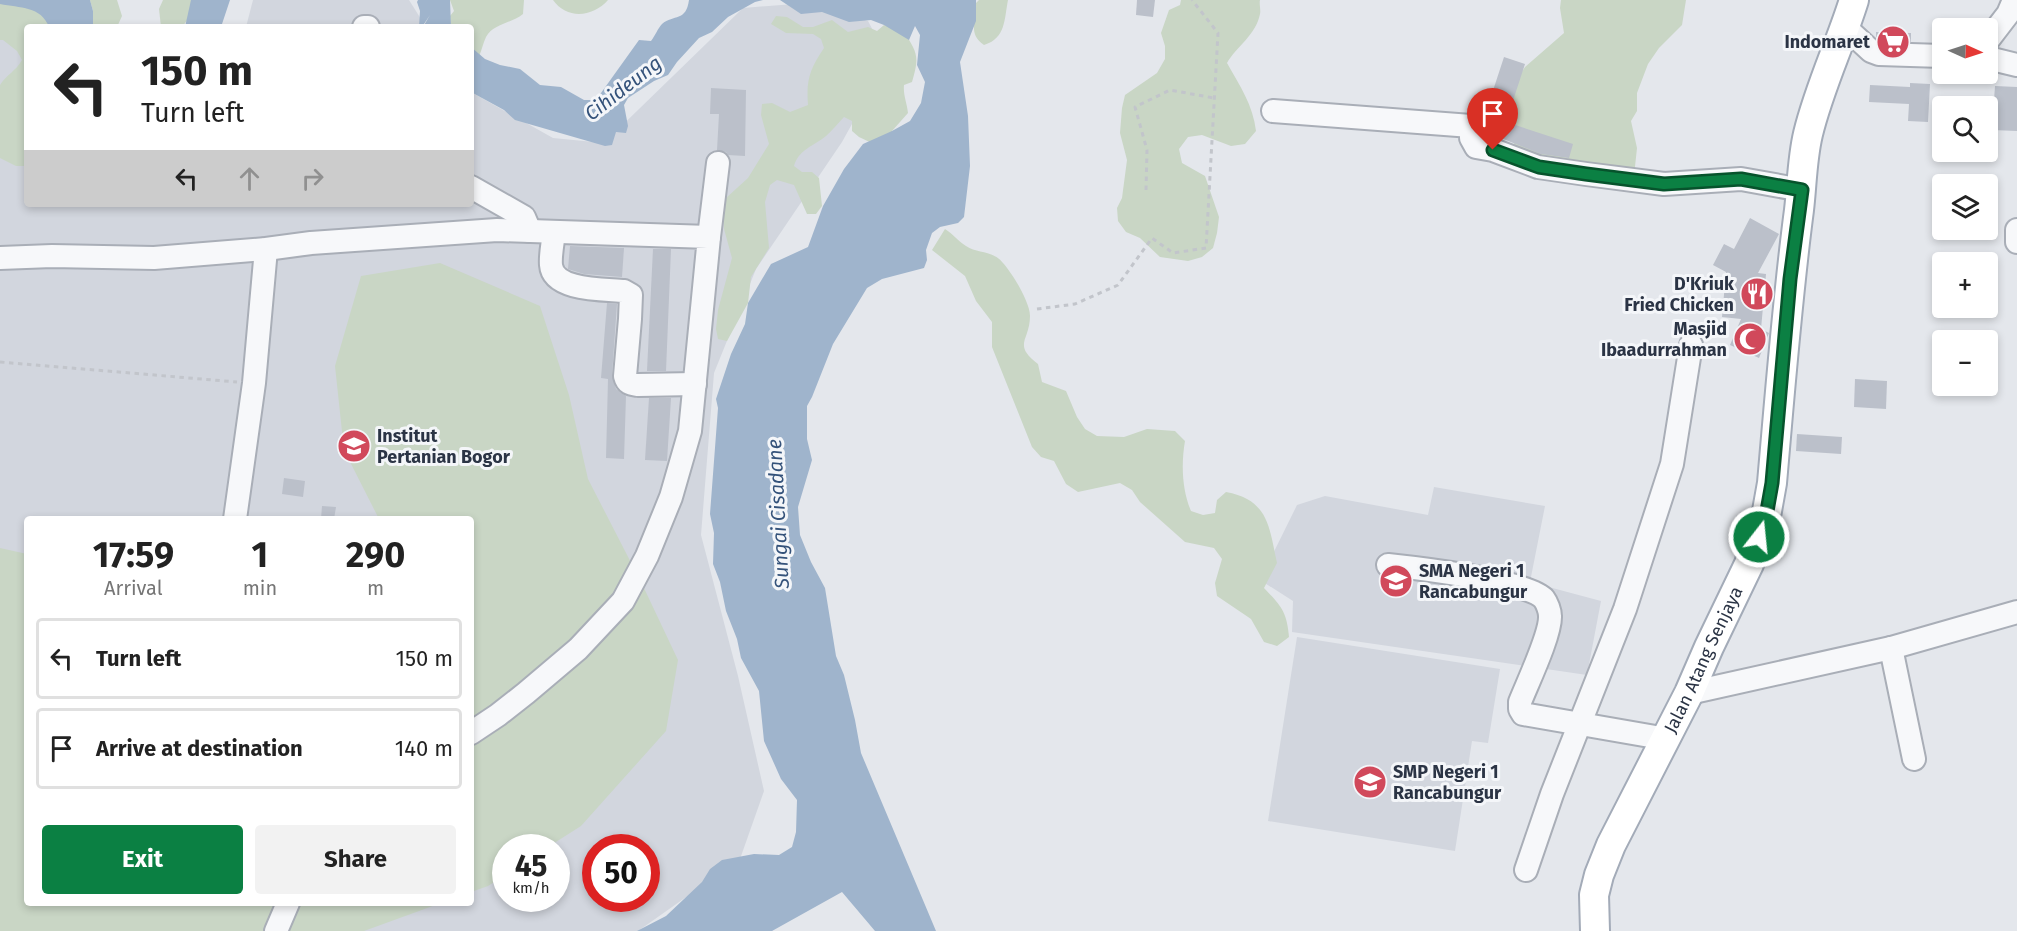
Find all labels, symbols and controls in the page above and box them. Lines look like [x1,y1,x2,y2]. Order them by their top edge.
north arrow [1932,18,1998,84]
map controls [1932,18,1998,396]
supermarket icon: Indomaret [1875,24,1911,60]
place label: Indomaret [1784,31,1871,53]
text: 150 m [141,46,253,96]
icon: left [42,48,120,126]
water label: Cihideung [580,51,666,125]
pin [1467,88,1518,150]
button: search [1932,96,1998,162]
text: Turn left [141,97,244,129]
icon: arrive [1476,97,1509,130]
icon: left [170,162,203,195]
icon: ahead [233,162,266,195]
icon: right [296,162,329,195]
button: layers [1932,174,1998,240]
button: + [1932,252,1998,318]
place label: D'Kriuk Fried Chicken [1624,273,1735,316]
restaurant icon: D'Kriuk Fried Chicken [1739,276,1775,312]
place label: Masjid Ibaadurrahman [1601,318,1727,361]
mosque icon: Masjid Ibaadurrahman [1732,321,1768,357]
button: − [1932,330,1998,396]
place label: Institut Pertanian Bogor [377,425,511,468]
school or university icon: Institut Pertanian Bogor [336,428,372,464]
water label: Sungai Cisadane [762,438,794,591]
position arrow [1727,505,1791,569]
text: 17:59 [93,533,174,577]
text: 1 [252,533,268,577]
text: 290 [346,533,405,577]
place label: SMA Negeri 1 Rancabungur [1419,560,1528,603]
school or university icon: SMA Negeri 1 Rancabungur [1378,563,1414,599]
text: Arrival [104,576,163,600]
text: min [243,576,277,600]
text: m [367,576,384,600]
street label: Jalan Atang Senjaya [1659,583,1748,737]
icon: left [45,642,78,675]
text: Turn left [96,645,181,672]
text: 150 m [395,645,453,672]
icon: arrive [45,732,78,765]
text: Arrive at destination [96,735,303,762]
text: 140 m [395,735,453,762]
place label: SMP Negeri 1 Rancabungur [1393,761,1502,804]
school or university icon: SMP Negeri 1 Rancabungur [1352,764,1388,800]
button: Exit [42,825,243,894]
button: Share [255,825,456,894]
speed limit sign: 50 [582,834,660,912]
text: 45 [515,848,547,884]
text: km/h [512,879,550,897]

